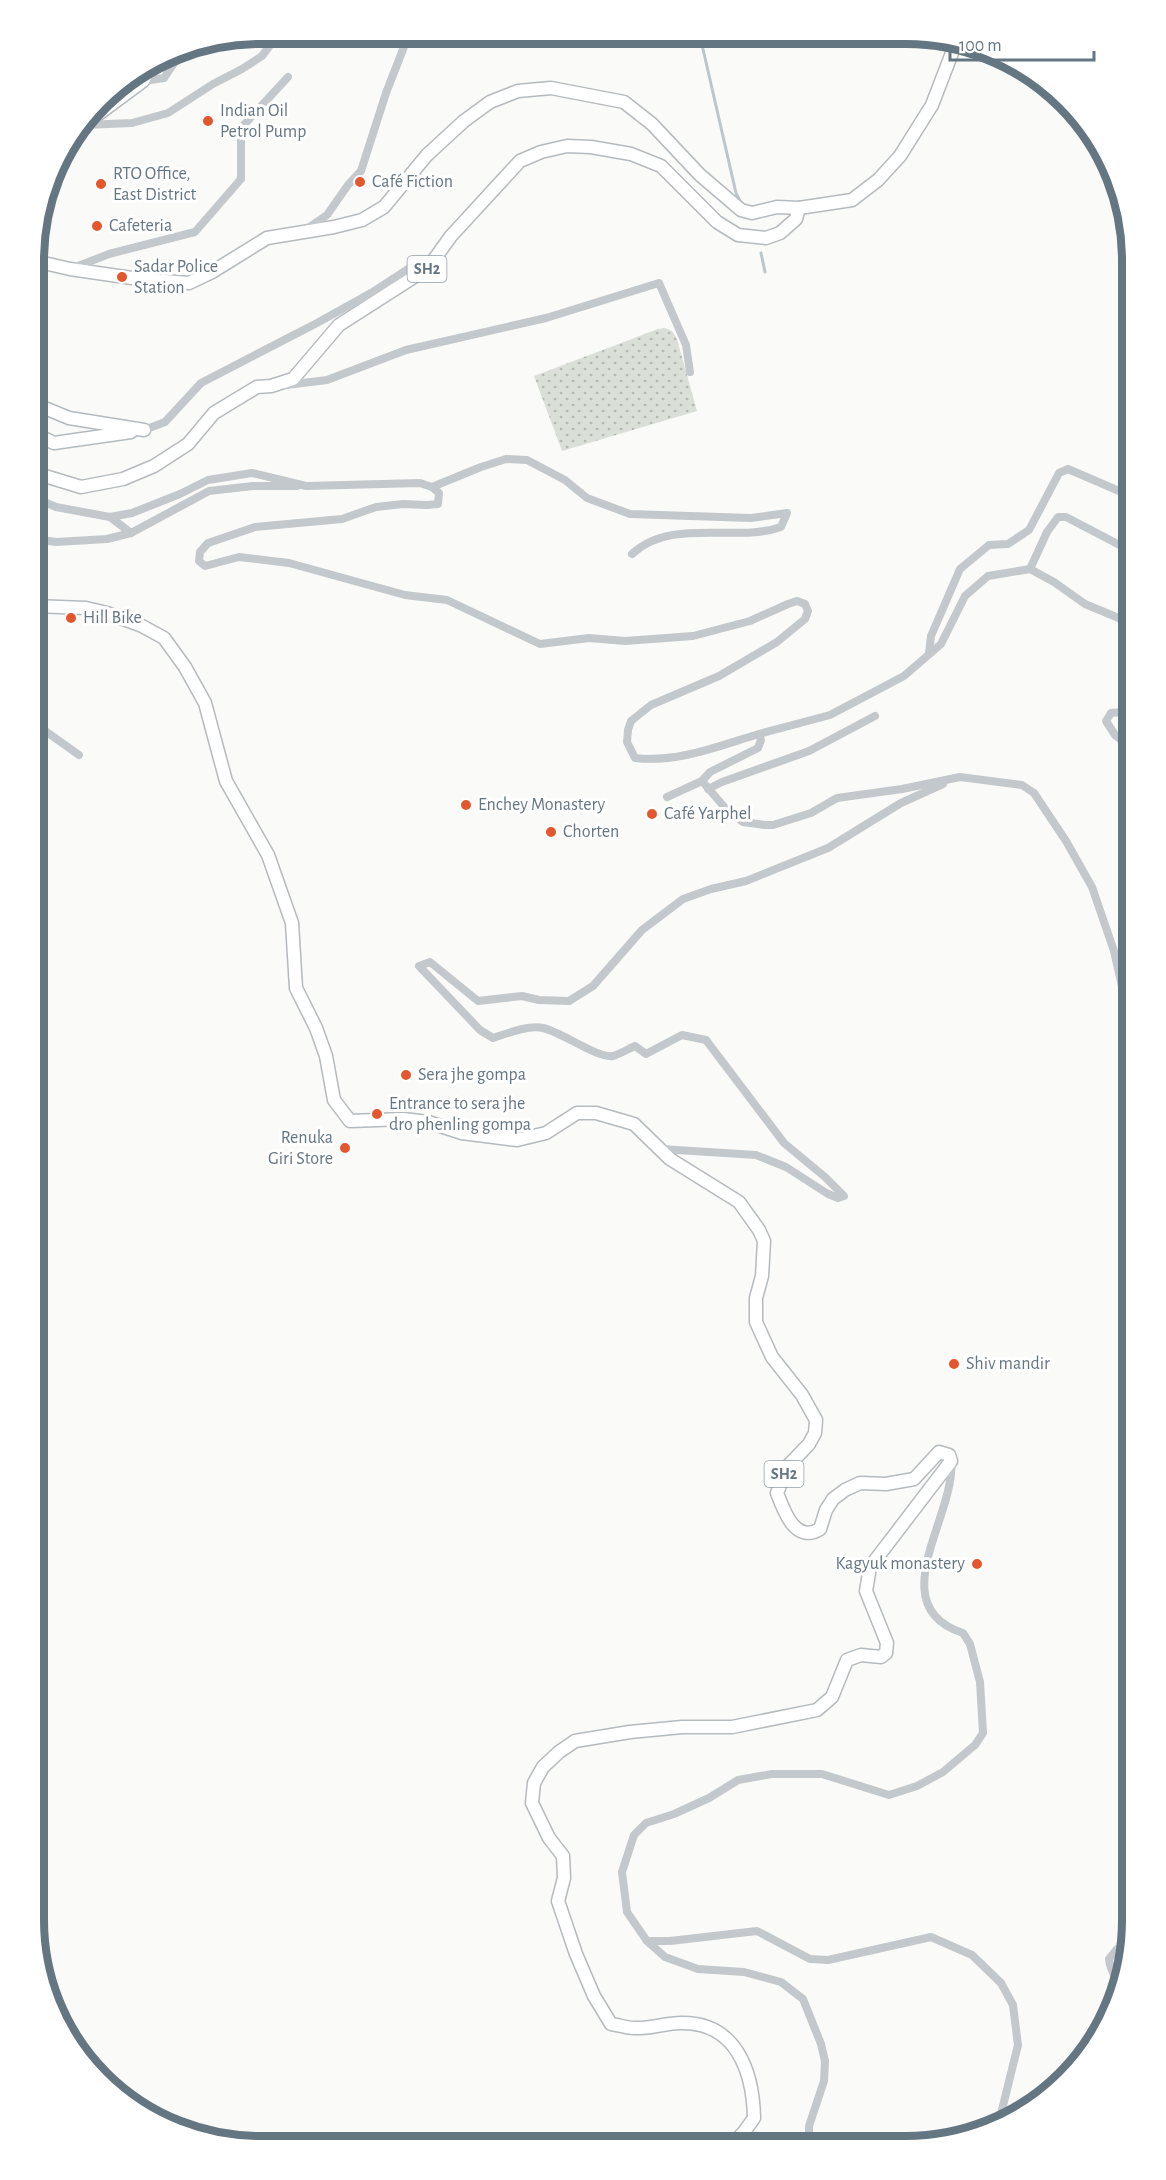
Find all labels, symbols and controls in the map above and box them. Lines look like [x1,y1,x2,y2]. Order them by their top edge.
scale bar [950,24,1094,62]
text: 100 m [959,37,1002,55]
place label: Indian Oil Petrol Pump [220,102,306,141]
marker: Indian Oil Petrol Pump [201,114,215,128]
place label: RTO Office, East District [113,165,196,204]
place label: Café Fiction [372,173,453,191]
marker: Café Fiction [353,175,367,189]
marker: RTO Office, East District [94,177,108,191]
place label: Cafeteria [109,217,172,235]
marker: Cafeteria [90,219,104,233]
road number: SH2 [408,256,446,282]
place label: Sadar Police Station [134,258,218,297]
marker: Sadar Police Station [115,270,129,284]
place label: Hill Bike [83,609,142,627]
marker: Hill Bike [64,611,78,625]
place label: Enchey Monastery [478,796,606,814]
marker: Enchey Monastery [459,798,473,812]
place label: Café Yarphel [664,805,751,823]
marker: Café Yarphel [645,807,659,821]
place label: Chorten [563,823,619,841]
marker: Chorten [544,825,558,839]
place label: Sera jhe gompa [418,1066,526,1084]
marker: Sera jhe gompa [399,1068,413,1082]
place label: Entrance to sera jhe dro phenling gompa [389,1095,531,1134]
marker: Entrance to sera jhe dro phenling gompa [370,1107,384,1121]
place label: Renuka Giri Store [268,1129,333,1168]
marker: Renuka Giri Store [338,1141,352,1155]
place label: Shiv mandir [966,1355,1050,1373]
marker: Shiv mandir [947,1357,961,1371]
road number: SH2 [764,1461,804,1487]
place label: Kagyuk monastery [835,1555,965,1573]
marker: Kagyuk monastery [970,1557,984,1571]

